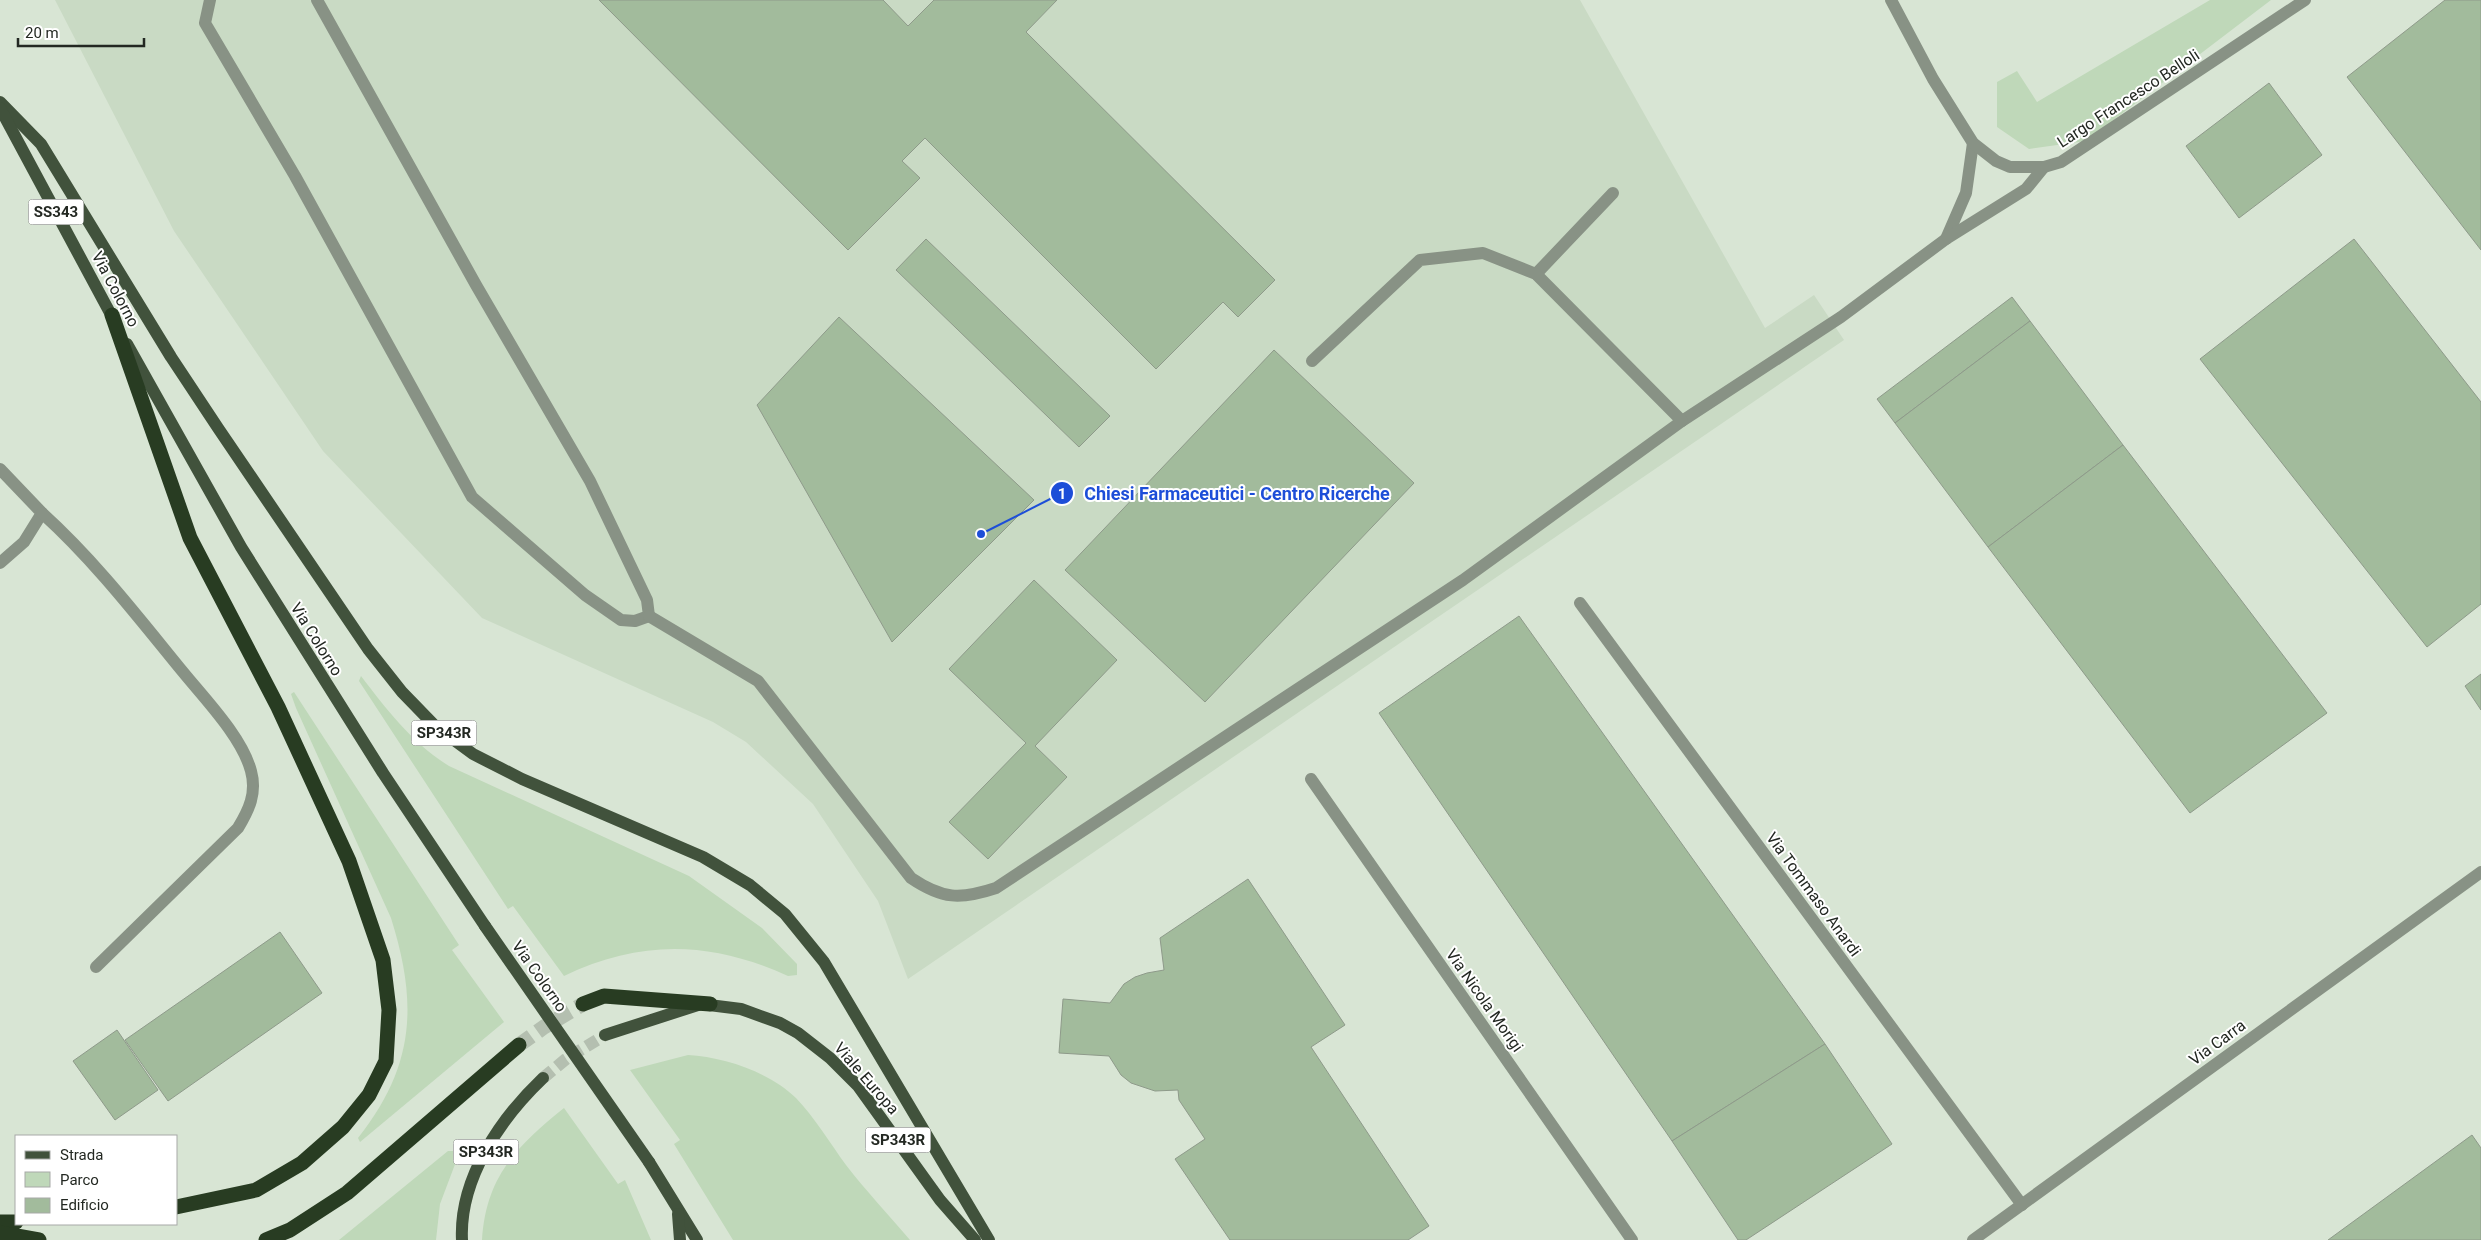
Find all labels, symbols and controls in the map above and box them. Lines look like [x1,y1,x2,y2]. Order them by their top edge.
scale bar [18,15,144,47]
text: 20 m [25,24,59,42]
street label: Largo Francesco Belloli [2054,45,2203,152]
road number: SS343 [28,200,84,224]
street label: Via Colorno [88,248,143,330]
callout: Chiesi Farmaceutici - Centro Ricerche [1049,477,1400,510]
text: Chiesi Farmaceutici - Centro Ricerche [1084,483,1390,504]
text: 1 [1058,485,1066,503]
street label: Via Colorno [287,599,347,679]
road number: SP343R [412,720,476,746]
street label: Via Tommaso Anardi [1762,829,1865,960]
street label: Via Colorno [508,937,571,1016]
street label: Via Nicola Morigi [1442,945,1527,1055]
street label: Via Carra [2185,1016,2249,1069]
street label: Viale Europa [830,1039,903,1118]
road number: SP343R [866,1128,930,1152]
legend [15,1135,178,1225]
road number: SP343R [454,1140,518,1164]
text: Strada [60,1146,103,1164]
text: Parco [60,1171,99,1189]
text: Edificio [60,1196,109,1214]

